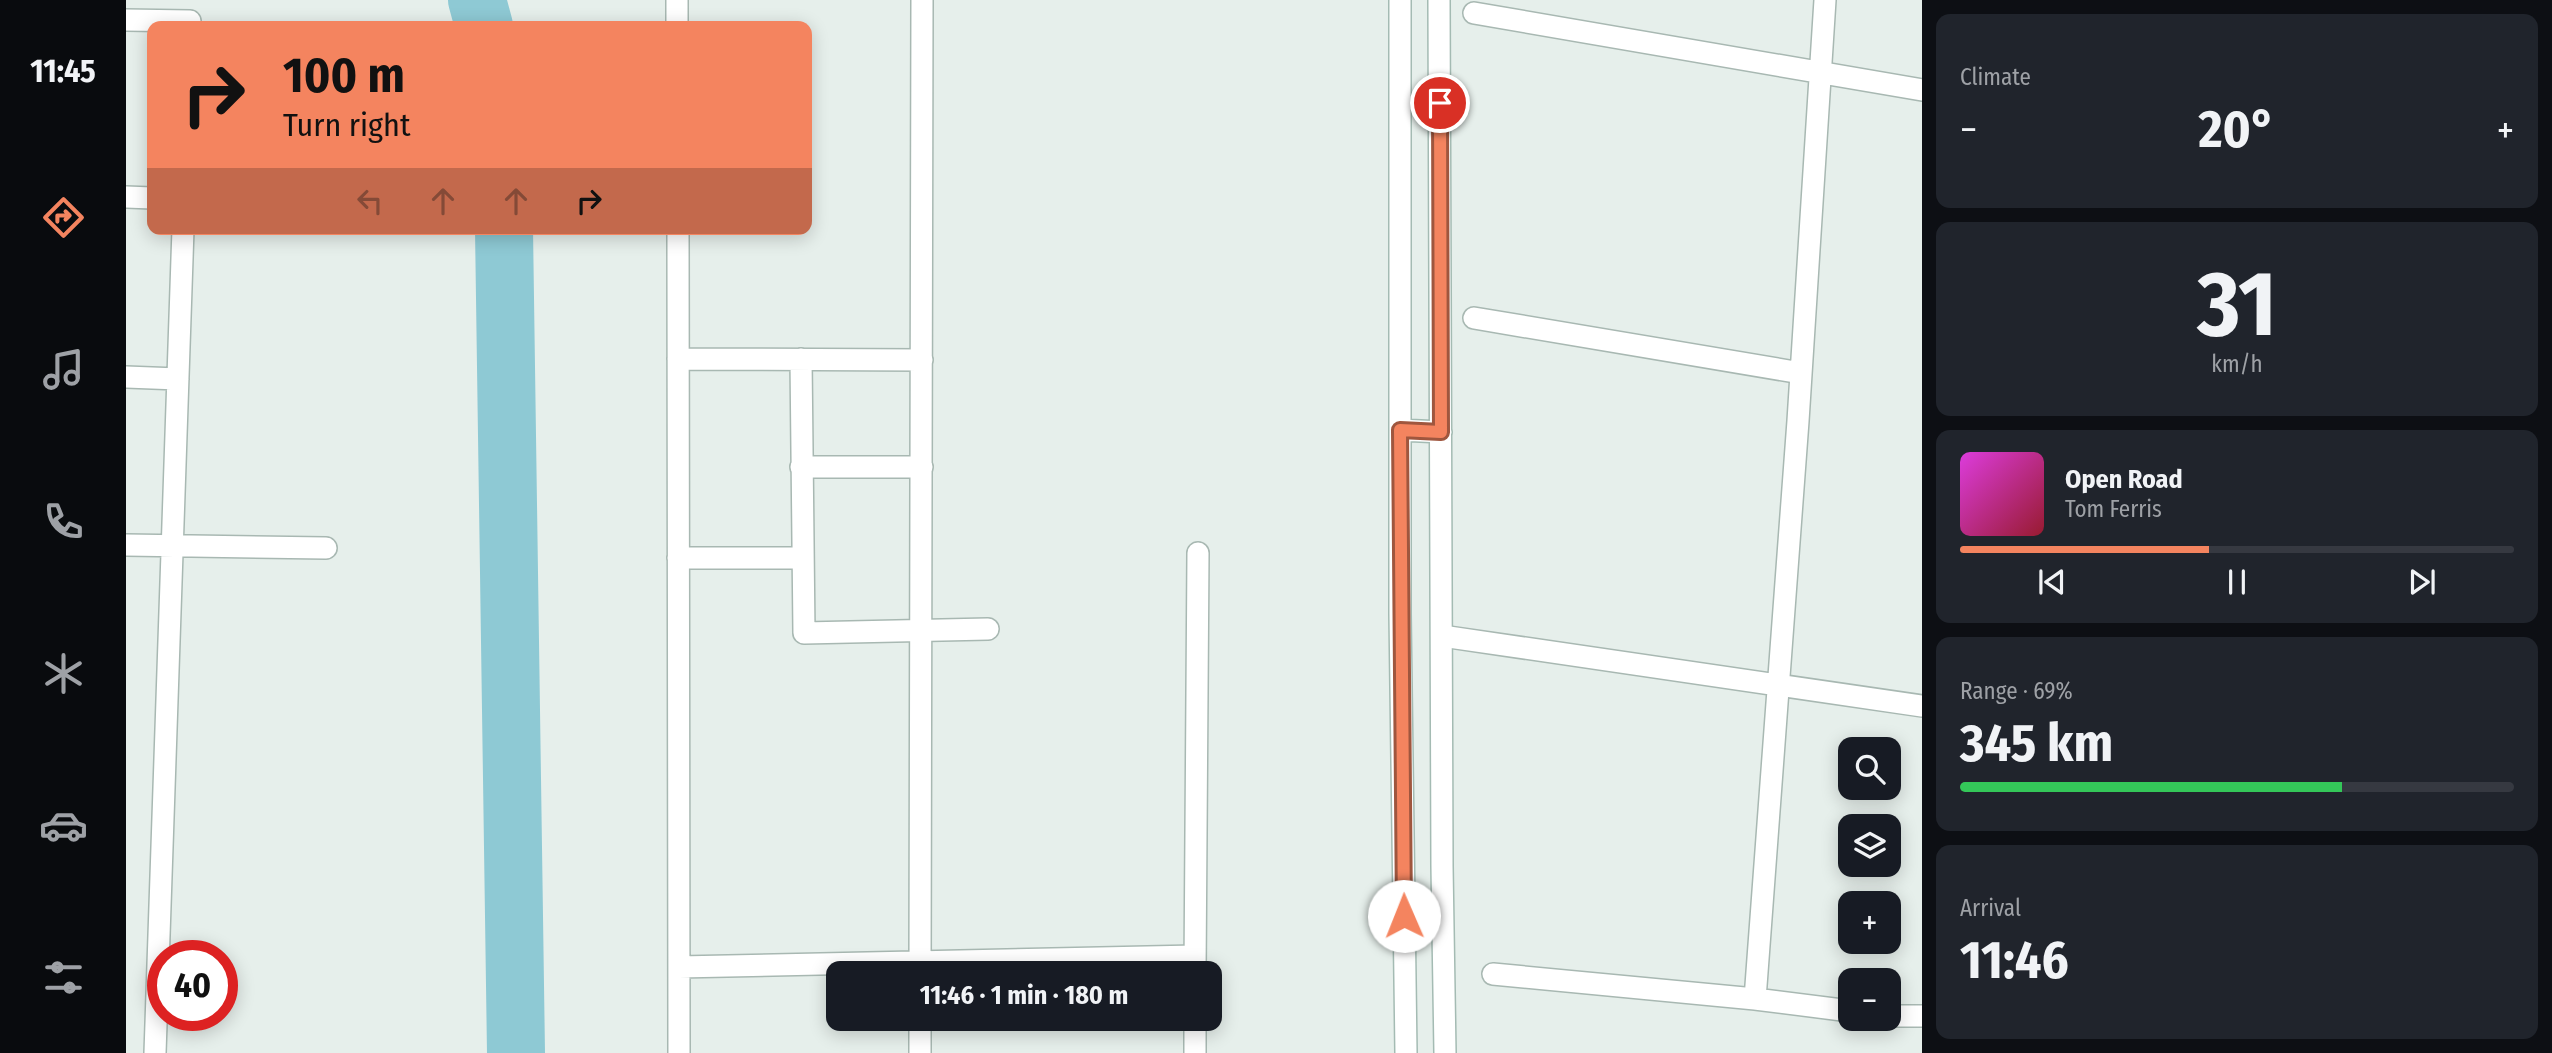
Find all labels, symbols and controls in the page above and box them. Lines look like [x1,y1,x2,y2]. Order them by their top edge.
text: 100 m [283,46,405,105]
icon: right [168,49,259,140]
text: 11:45 [30,52,96,90]
text: Climate [1960,63,2031,91]
pin [1410,73,1470,133]
icon: arrive [1421,84,1459,122]
text: 20° [2199,98,2275,161]
text: Turn right [283,106,410,144]
text: − [1960,107,1977,153]
text: + [2497,107,2514,153]
icon: left [351,182,389,220]
icon: ahead [424,182,462,220]
icon: ahead [497,182,535,220]
icon: right [570,182,608,220]
icon: directions [39,193,88,242]
text: 31 [2197,250,2277,359]
icon: music [39,345,88,394]
text: km/h [2211,350,2263,378]
text: Open Road [2065,464,2183,495]
text: Tom Ferris [2065,495,2162,523]
icon: phone [39,497,88,546]
icon: previous [2033,563,2071,601]
icon: pause [2218,563,2256,601]
icon: next [2403,563,2441,601]
icon: climate [39,649,88,698]
text: Range · 69% [1960,677,2073,705]
text: 345 km [1960,712,2113,775]
map controls [1838,737,1901,1031]
button: search [1838,737,1901,800]
icon: car [39,801,88,850]
button: layers [1838,814,1901,877]
position arrow [1367,879,1441,953]
button: + [1838,891,1901,954]
text: Arrival [1960,894,2021,922]
text: 11:46 [1960,929,2069,992]
speed limit sign: 40 [147,940,238,1031]
icon: filters [39,953,88,1002]
button: − [1838,968,1901,1031]
text: 11:46 · 1 min · 180 m [920,980,1128,1011]

